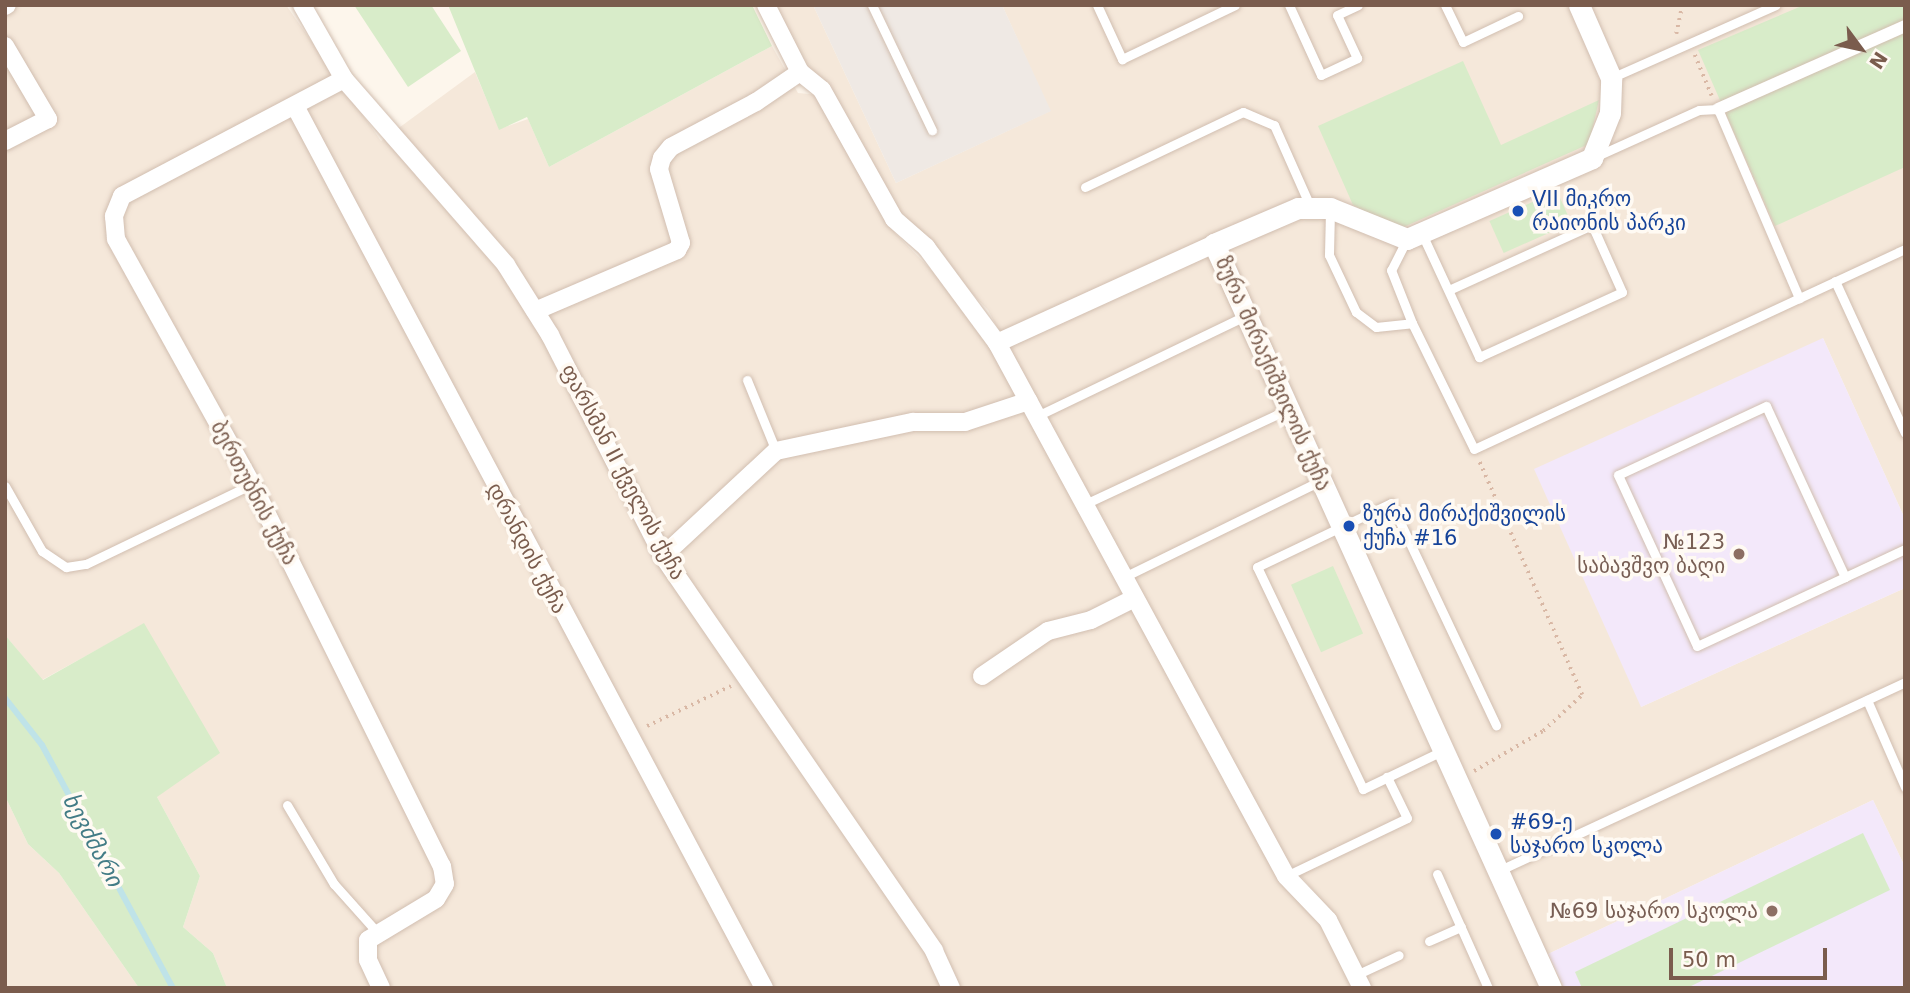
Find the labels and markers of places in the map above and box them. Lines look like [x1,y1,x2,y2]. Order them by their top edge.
place label: VII მიკრო რაიონის პარკი [1532,186,1686,236]
marker: VII მიკრო რაიონის პარკი [1510,203,1526,219]
place label: ზურა მირაქიშვილის ქუჩა #16 [1363,501,1566,551]
marker: ზურა მირაქიშვილის ქუჩა #16 [1341,518,1357,534]
place label: №123 საბავშვო ბაღი [1577,529,1725,579]
marker: №123 საბავშვო ბაღი [1731,546,1747,562]
place label: #69-ე საჯარო სკოლა [1510,809,1663,859]
marker: #69-ე საჯარო სკოლა [1488,826,1504,842]
place label: №69 საჯარო სკოლა [1550,898,1758,924]
marker: №69 საჯარო სკოლა [1764,903,1780,919]

